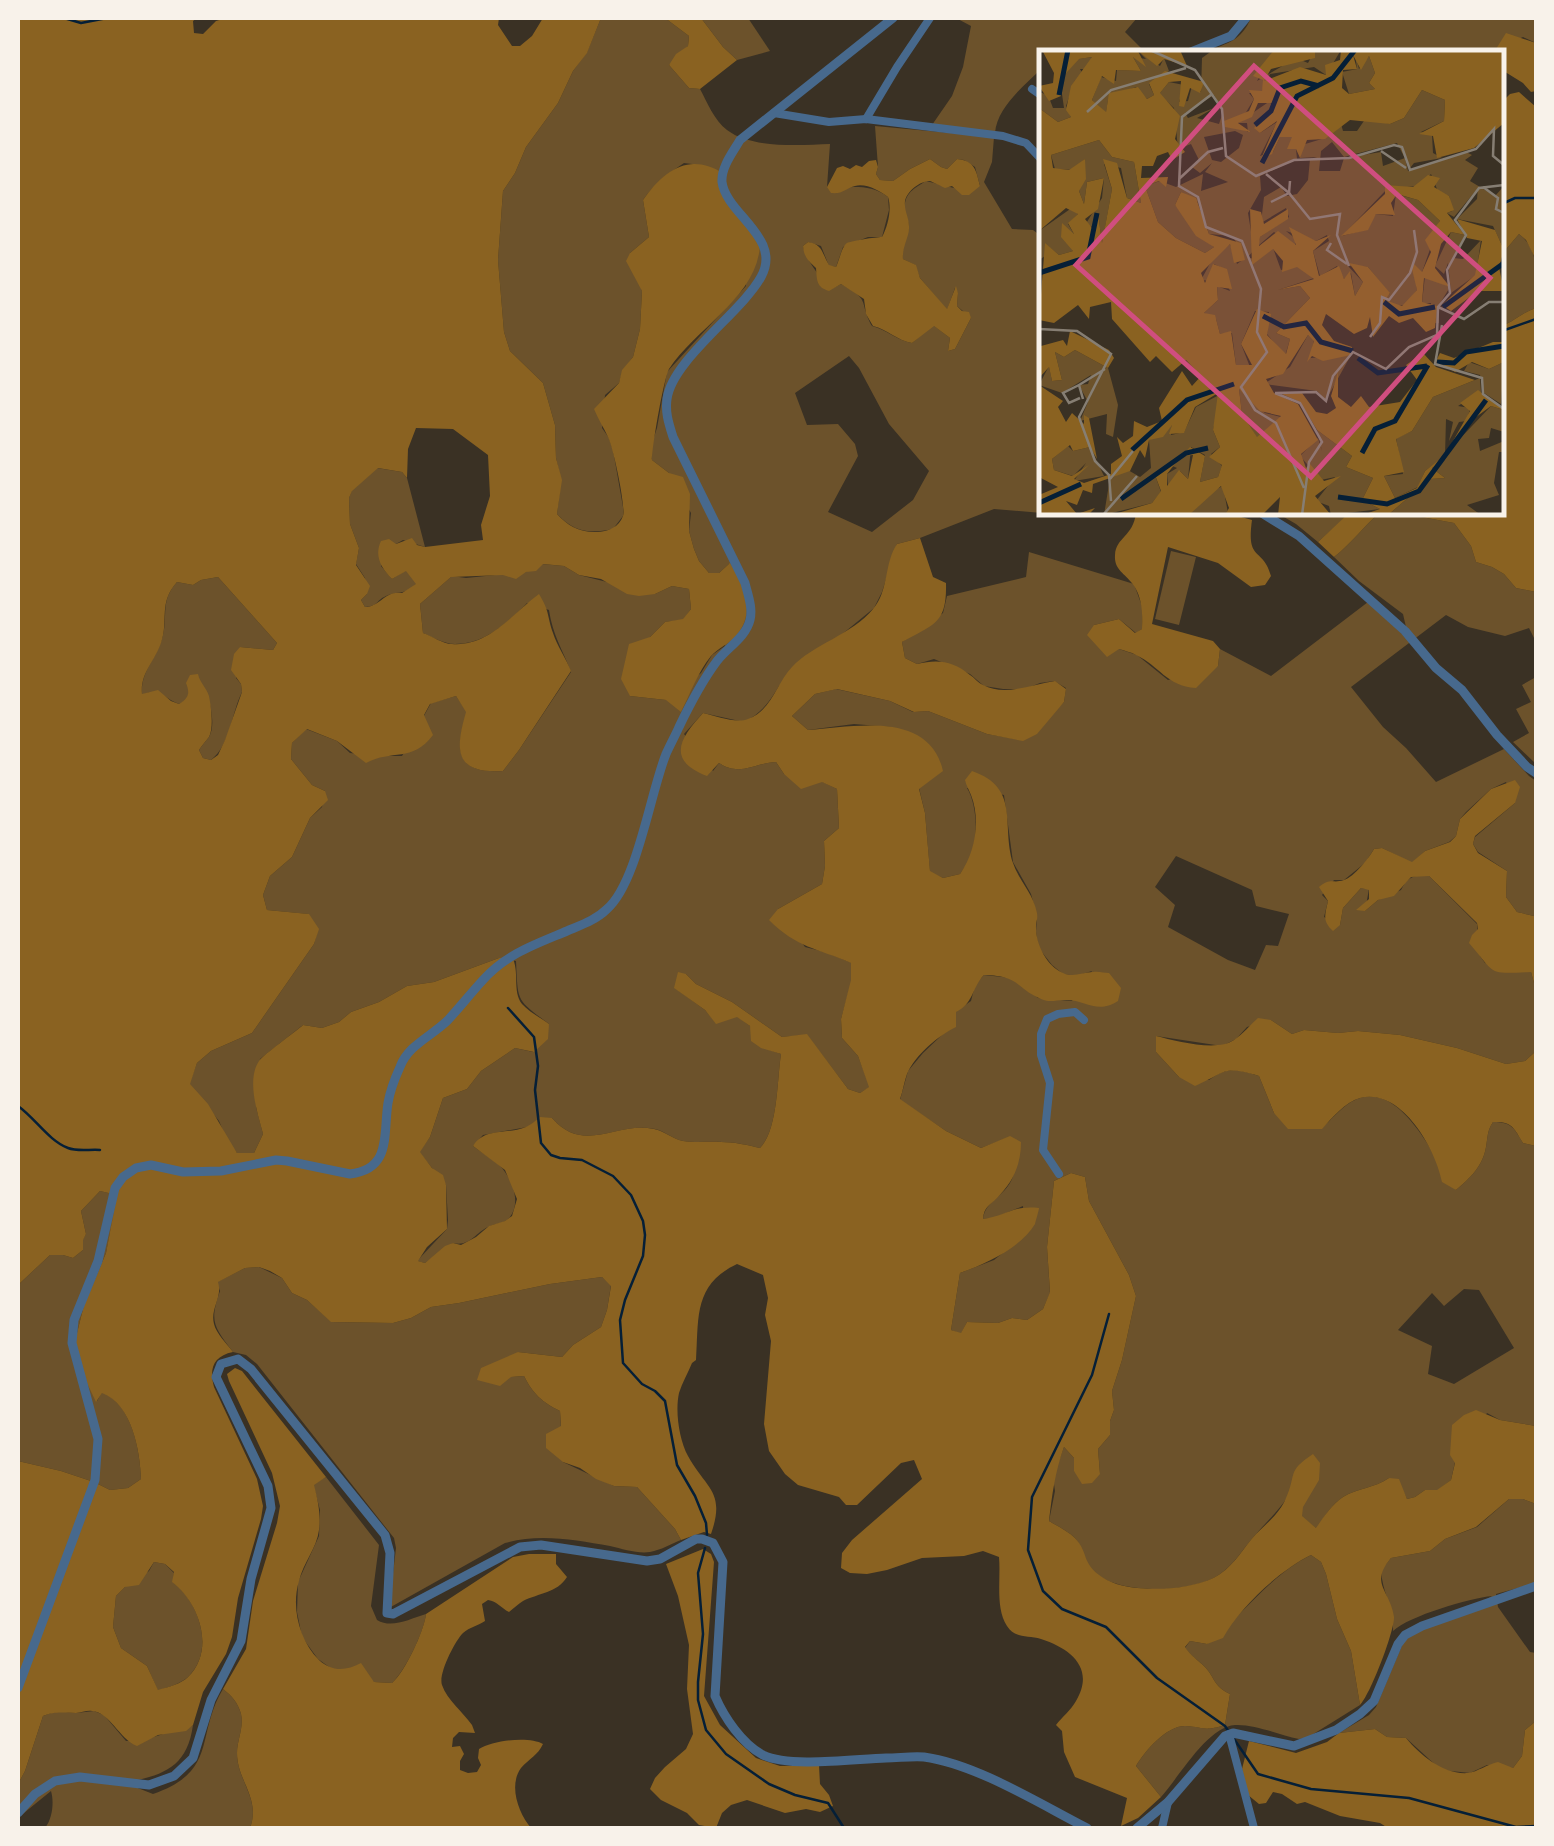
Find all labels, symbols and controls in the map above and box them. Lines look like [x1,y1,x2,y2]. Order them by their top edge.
inset map [1039,50,1504,515]

